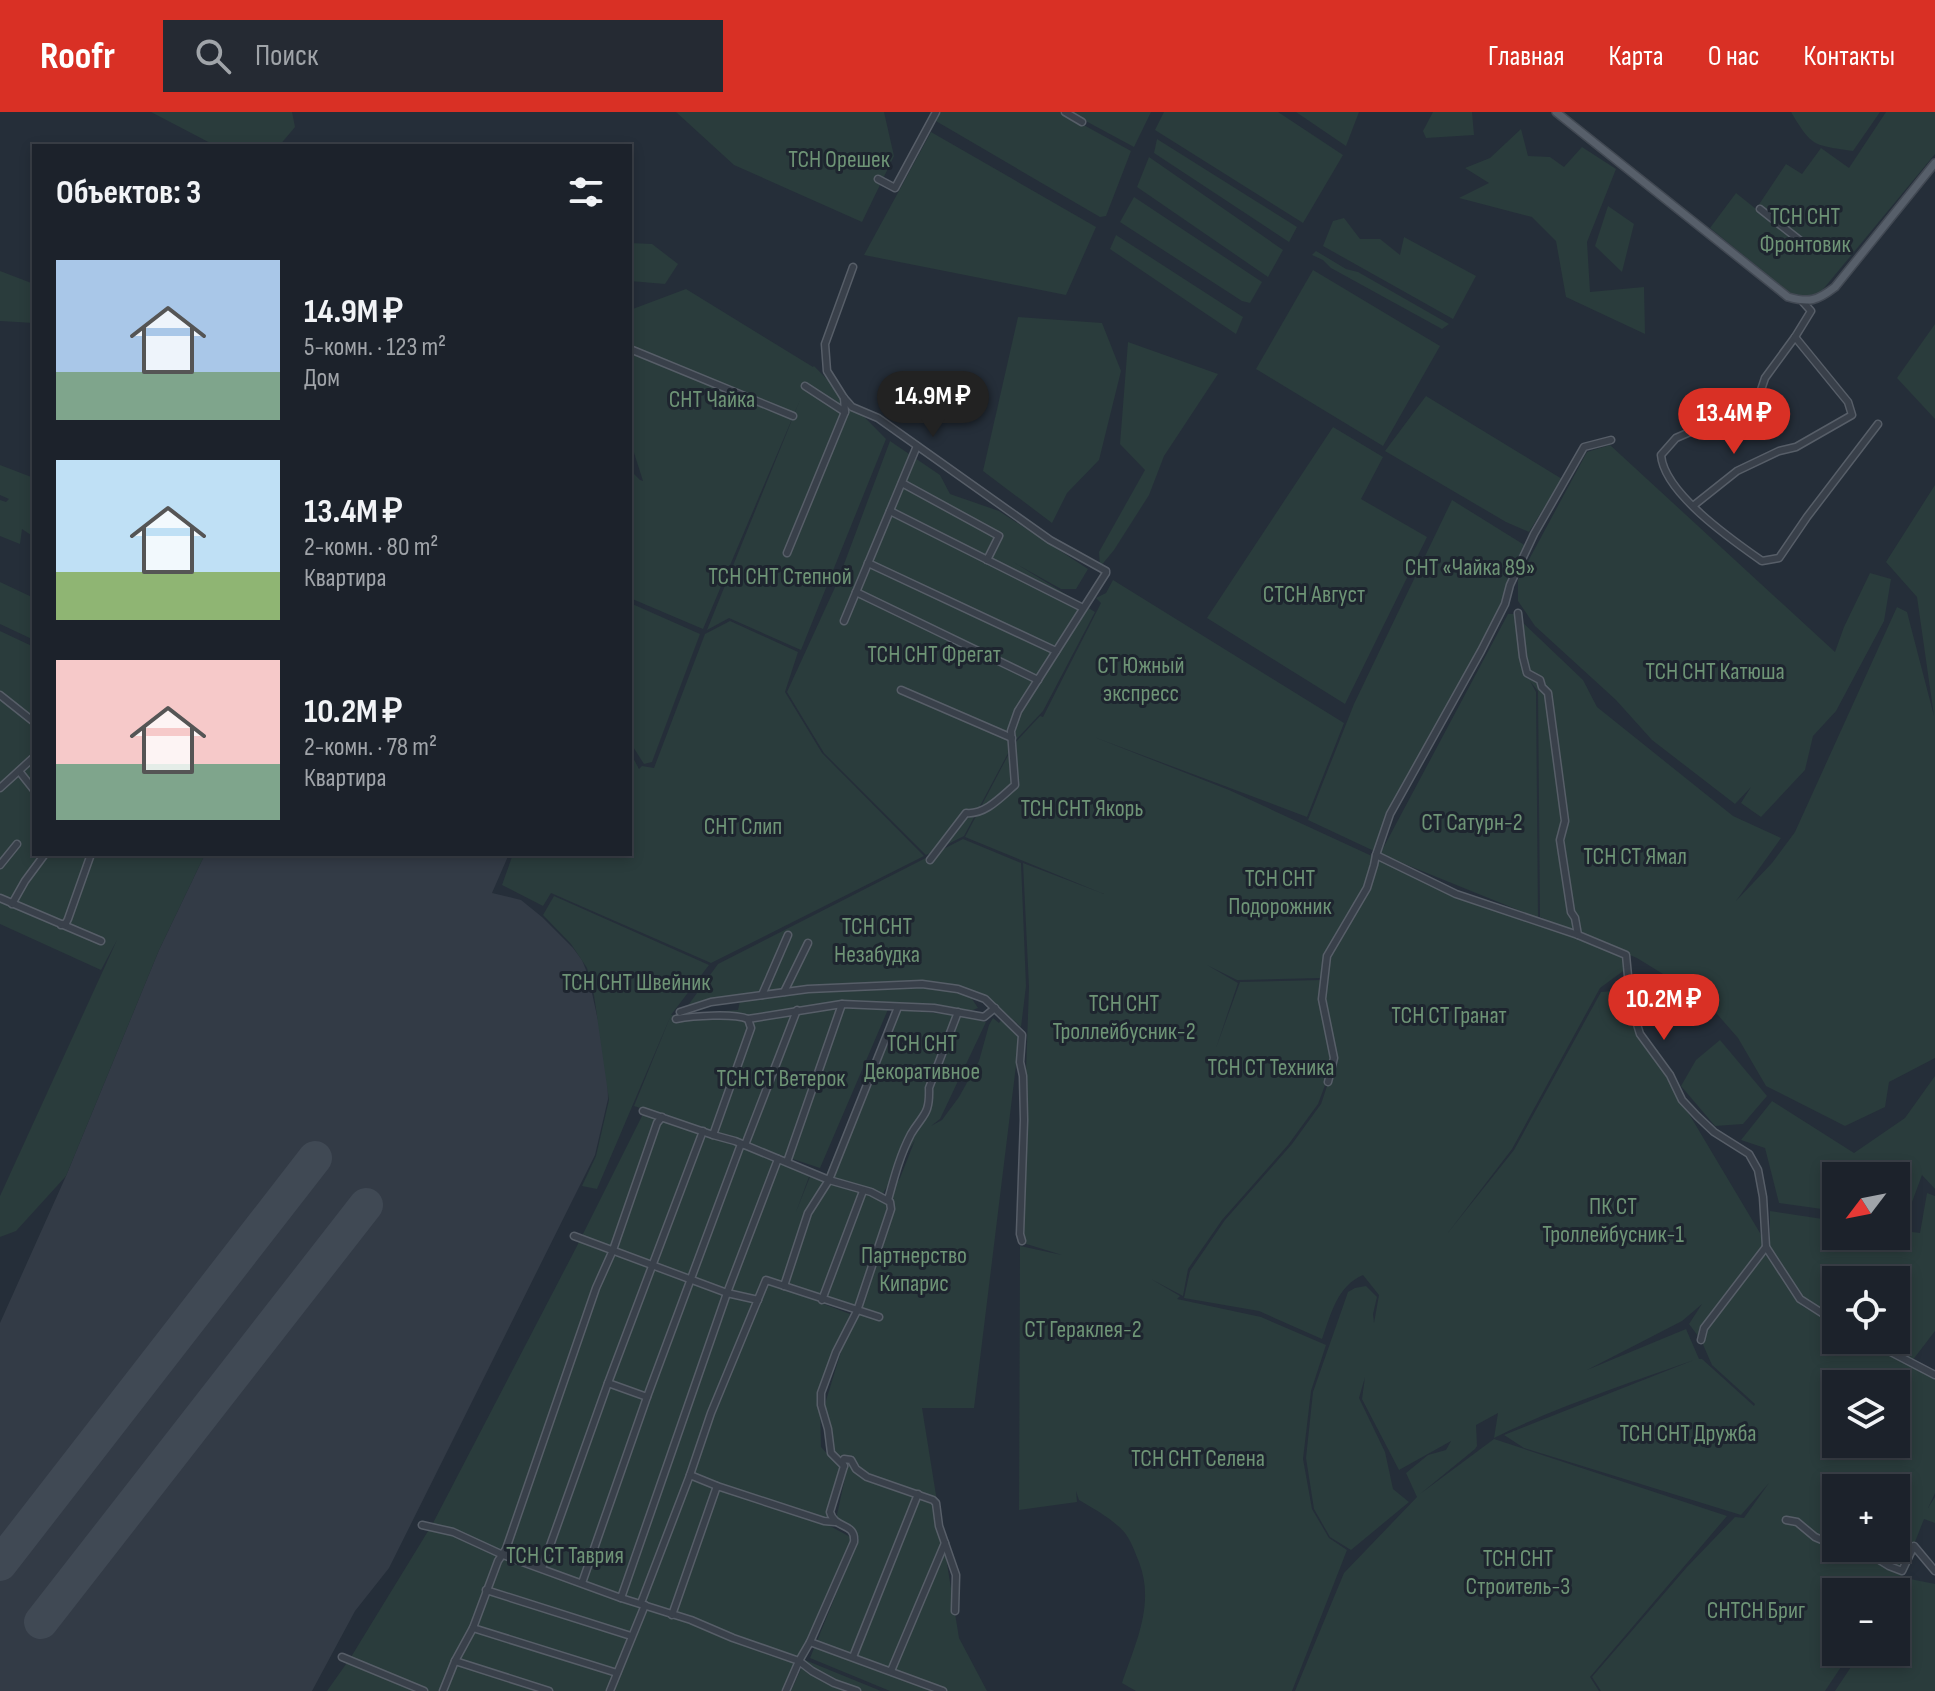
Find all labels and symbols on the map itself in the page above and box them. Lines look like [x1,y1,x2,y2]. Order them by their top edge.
park label: ТСН Орешек [788,145,891,174]
park label: ТСН СНТ Фронтовик [1759,202,1852,259]
pin: 14.9M ₽ [859,371,1007,439]
park label: СНТ Чайка [669,385,755,414]
pin: 13.4M ₽ [1660,388,1808,456]
park label: СНТ «Чайка 89» [1405,553,1535,582]
park label: ТСН СНТ Степной [708,562,852,591]
park label: СТСН Август [1263,580,1365,609]
park label: ТСН СНТ Фрегат [867,640,1001,669]
park label: СТ Южный экспресс [1097,651,1185,708]
park label: ТСН СНТ Катюша [1645,657,1785,686]
park label: ТСН СНТ Якорь [1020,794,1144,823]
park label: СТ Сатурн-2 [1421,808,1523,837]
park label: СНТ Слип [704,812,782,841]
park label: ТСН СТ Ямал [1583,842,1687,871]
park label: ТСН СНТ Подорожник [1228,864,1333,921]
park label: ТСН СНТ Незабудка [834,912,920,969]
park label: ТСН СНТ Швейник [562,968,711,997]
pin: 10.2M ₽ [1590,974,1738,1042]
park label: ТСН СНТ Троллейбусник-2 [1052,989,1196,1046]
park label: ТСН СТ Гранат [1391,1001,1507,1030]
park label: ТСН СНТ Декоративное [864,1029,980,1086]
park label: ТСН СТ Техника [1208,1053,1334,1082]
park label: ТСН СТ Ветерок [717,1064,846,1093]
north arrow [1822,1162,1910,1250]
park label: ПК СТ Троллейбусник-1 [1542,1192,1684,1249]
park label: Партнерство Кипарис [861,1241,967,1298]
park label: СТ Гераклея-2 [1024,1315,1142,1344]
park label: ТСН СНТ Дружба [1619,1419,1757,1448]
park label: ТСН СНТ Селена [1131,1444,1265,1473]
park label: ТСН СТ Таврия [506,1541,624,1570]
park label: ТСН СНТ Строитель-3 [1466,1544,1570,1601]
park label: СНТСН Бриг [1707,1596,1805,1625]

